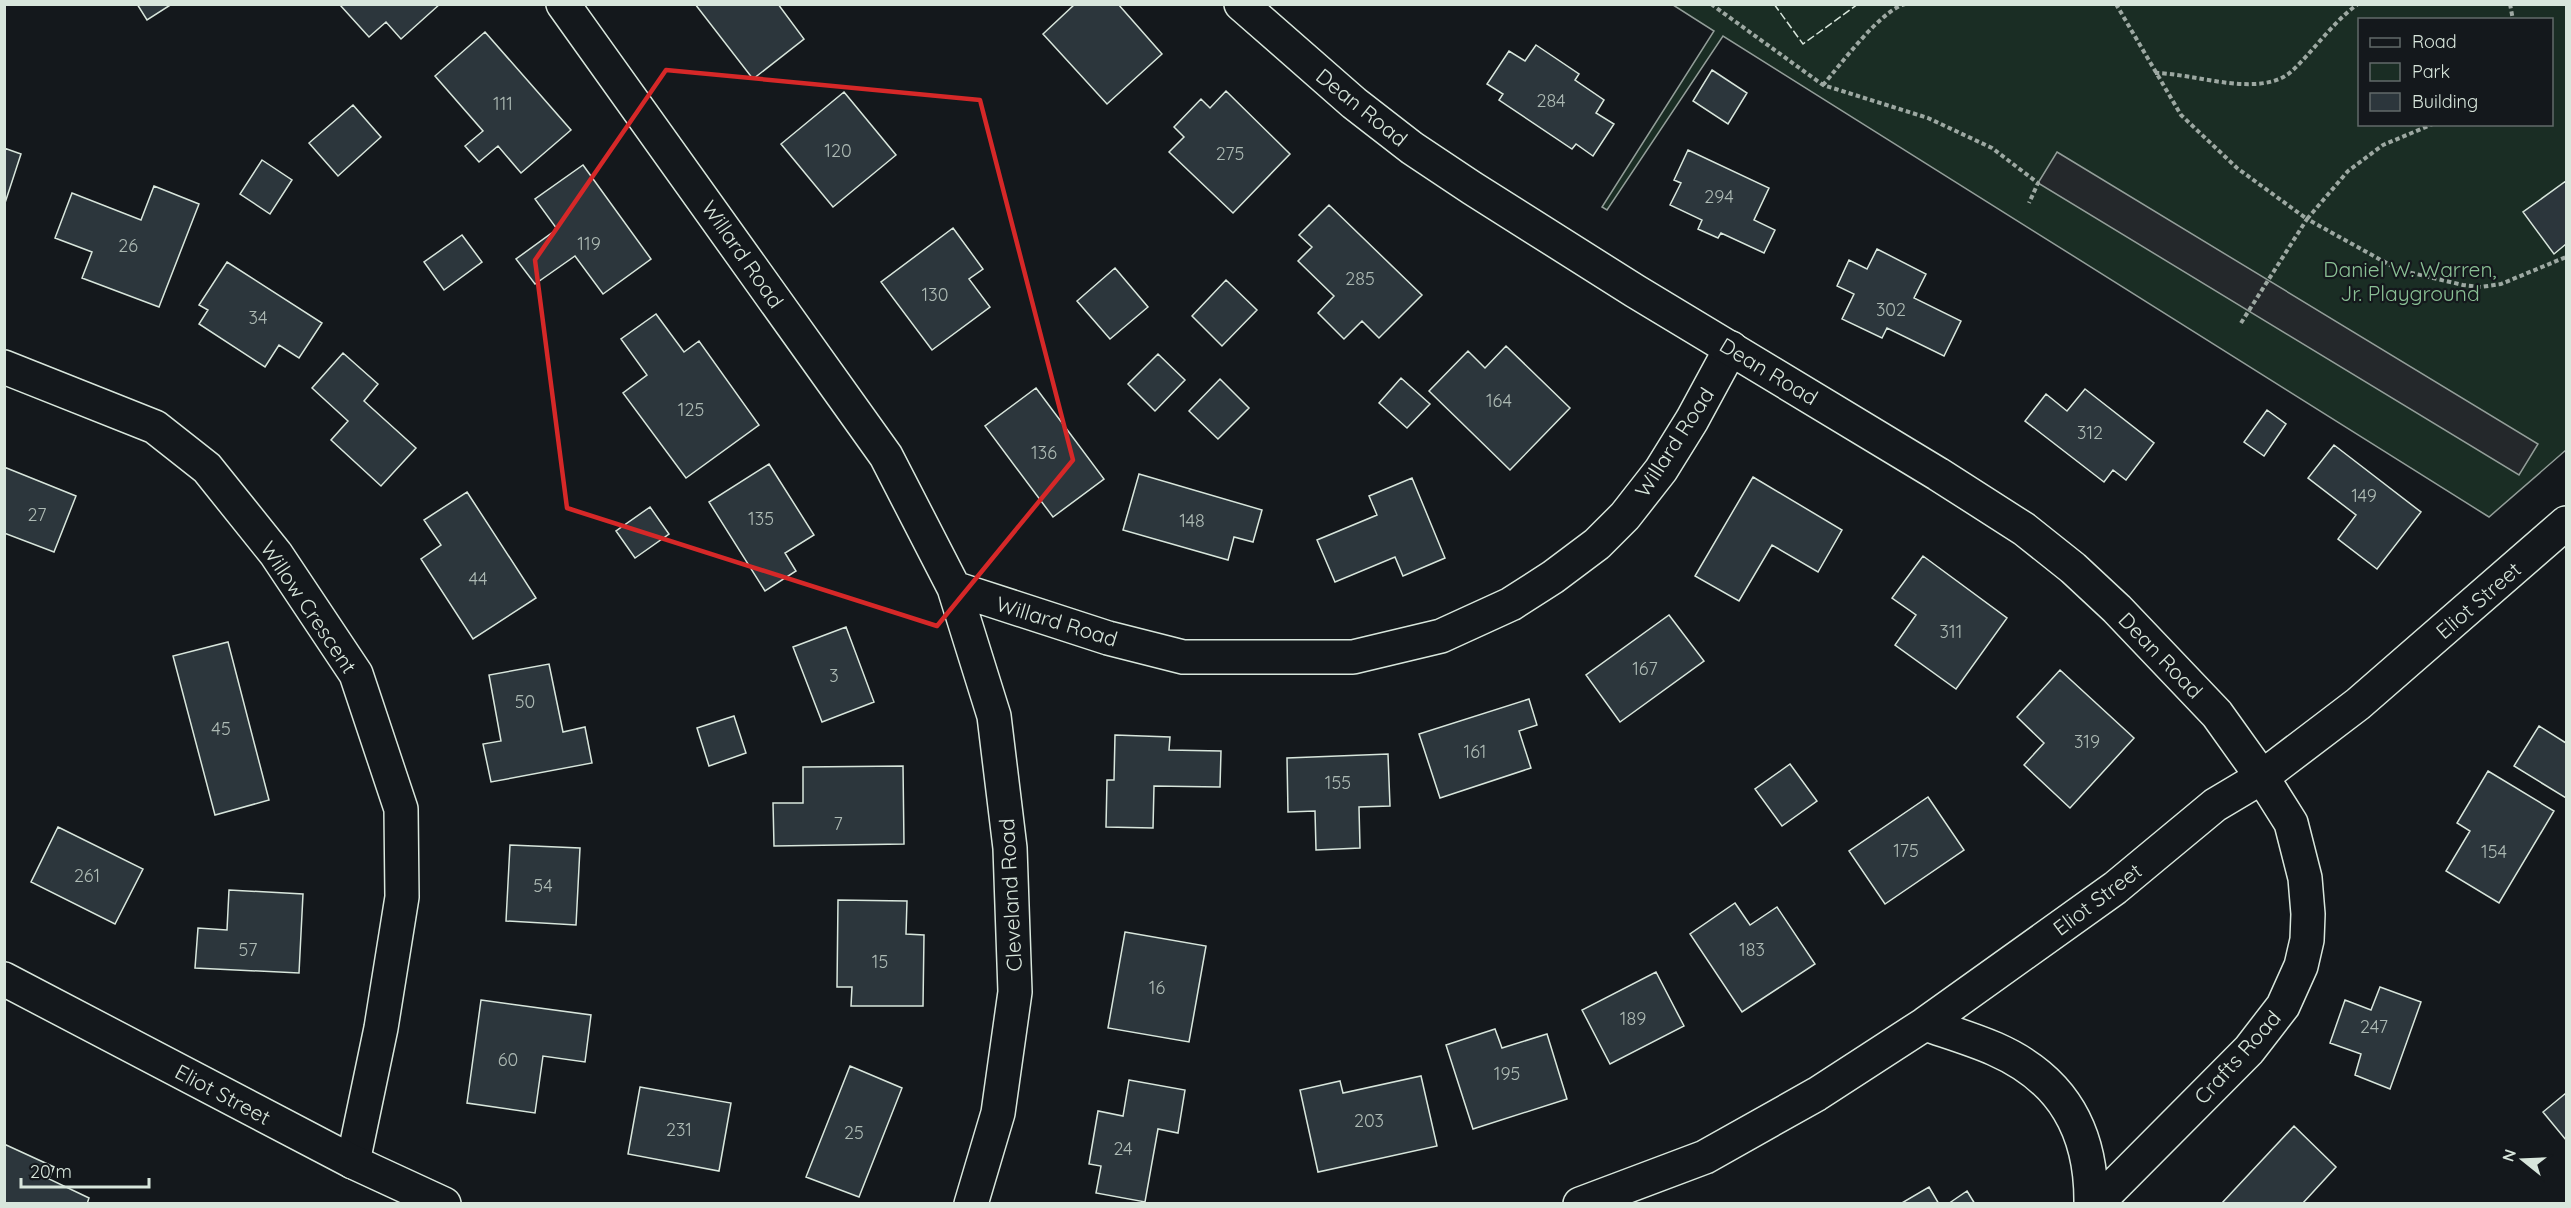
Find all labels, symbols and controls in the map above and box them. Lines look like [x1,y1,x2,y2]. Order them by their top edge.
legend [2358,18,2553,126]
text: Road [2412,30,2457,53]
text: Park [2412,60,2450,83]
street label: Dean Road [1311,62,1413,152]
house number: 284 [1536,89,1566,112]
text: Building [2412,90,2478,113]
house number: 111 [493,92,513,115]
house number: 120 [824,139,852,162]
house number: 275 [1216,142,1244,165]
house number: 294 [1704,185,1734,208]
street label: Willard Road [696,195,790,313]
house number: 119 [577,232,601,255]
house number: 26 [118,234,138,257]
park label: Daniel W. Warren, Jr. Playground [2323,256,2497,306]
house number: 285 [1345,267,1375,290]
house number: 130 [922,283,948,306]
house number: 302 [1876,298,1906,321]
house number: 34 [249,306,267,329]
street label: Dean Road [1715,332,1823,410]
street label: Willard Road [1629,382,1719,502]
house number: 164 [1486,389,1512,412]
house number: 125 [678,398,704,421]
house number: 312 [2077,421,2103,444]
house number: 136 [1031,441,1057,464]
house number: 149 [2351,484,2377,507]
house number: 27 [28,503,46,526]
house number: 135 [748,507,774,530]
house number: 148 [1179,509,1205,532]
street label: Willow Crescent [255,536,363,678]
street label: Eliot Street [2430,556,2526,644]
house number: 44 [469,567,487,590]
street label: Willard Road [993,590,1121,652]
street label: Dean Road [2113,606,2209,704]
house number: 311 [1940,620,1962,643]
house number: 167 [1632,657,1658,680]
house number: 3 [829,664,839,687]
house number: 50 [515,690,535,713]
house number: 45 [211,717,231,740]
house number: 319 [2074,730,2100,753]
house number: 161 [1464,740,1486,763]
house number: 155 [1325,771,1351,794]
house number: 7 [833,812,843,835]
street label: Cleveland Road [993,818,1027,972]
house number: 175 [1893,839,1919,862]
house number: 154 [2481,840,2507,863]
street label: Eliot Street [2048,857,2146,941]
house number: 261 [74,864,100,887]
house number: 54 [533,874,553,897]
house number: 57 [238,938,258,961]
house number: 183 [1739,938,1765,961]
house number: 15 [872,950,888,973]
house number: 16 [1149,976,1165,999]
street label: Crafts Road [2188,1005,2286,1109]
house number: 189 [1620,1007,1646,1030]
house number: 247 [2360,1015,2388,1038]
house number: 60 [498,1048,518,1071]
street label: Eliot Street [171,1058,275,1130]
house number: 195 [1494,1062,1520,1085]
house number: 203 [1354,1109,1384,1132]
house number: 231 [666,1118,692,1141]
house number: 25 [844,1121,864,1144]
north arrow [2493,1130,2553,1190]
house number: 24 [1113,1137,1133,1160]
text: N [2497,1147,2520,1164]
scale bar [21,1151,148,1189]
text: 20 m [30,1160,72,1183]

